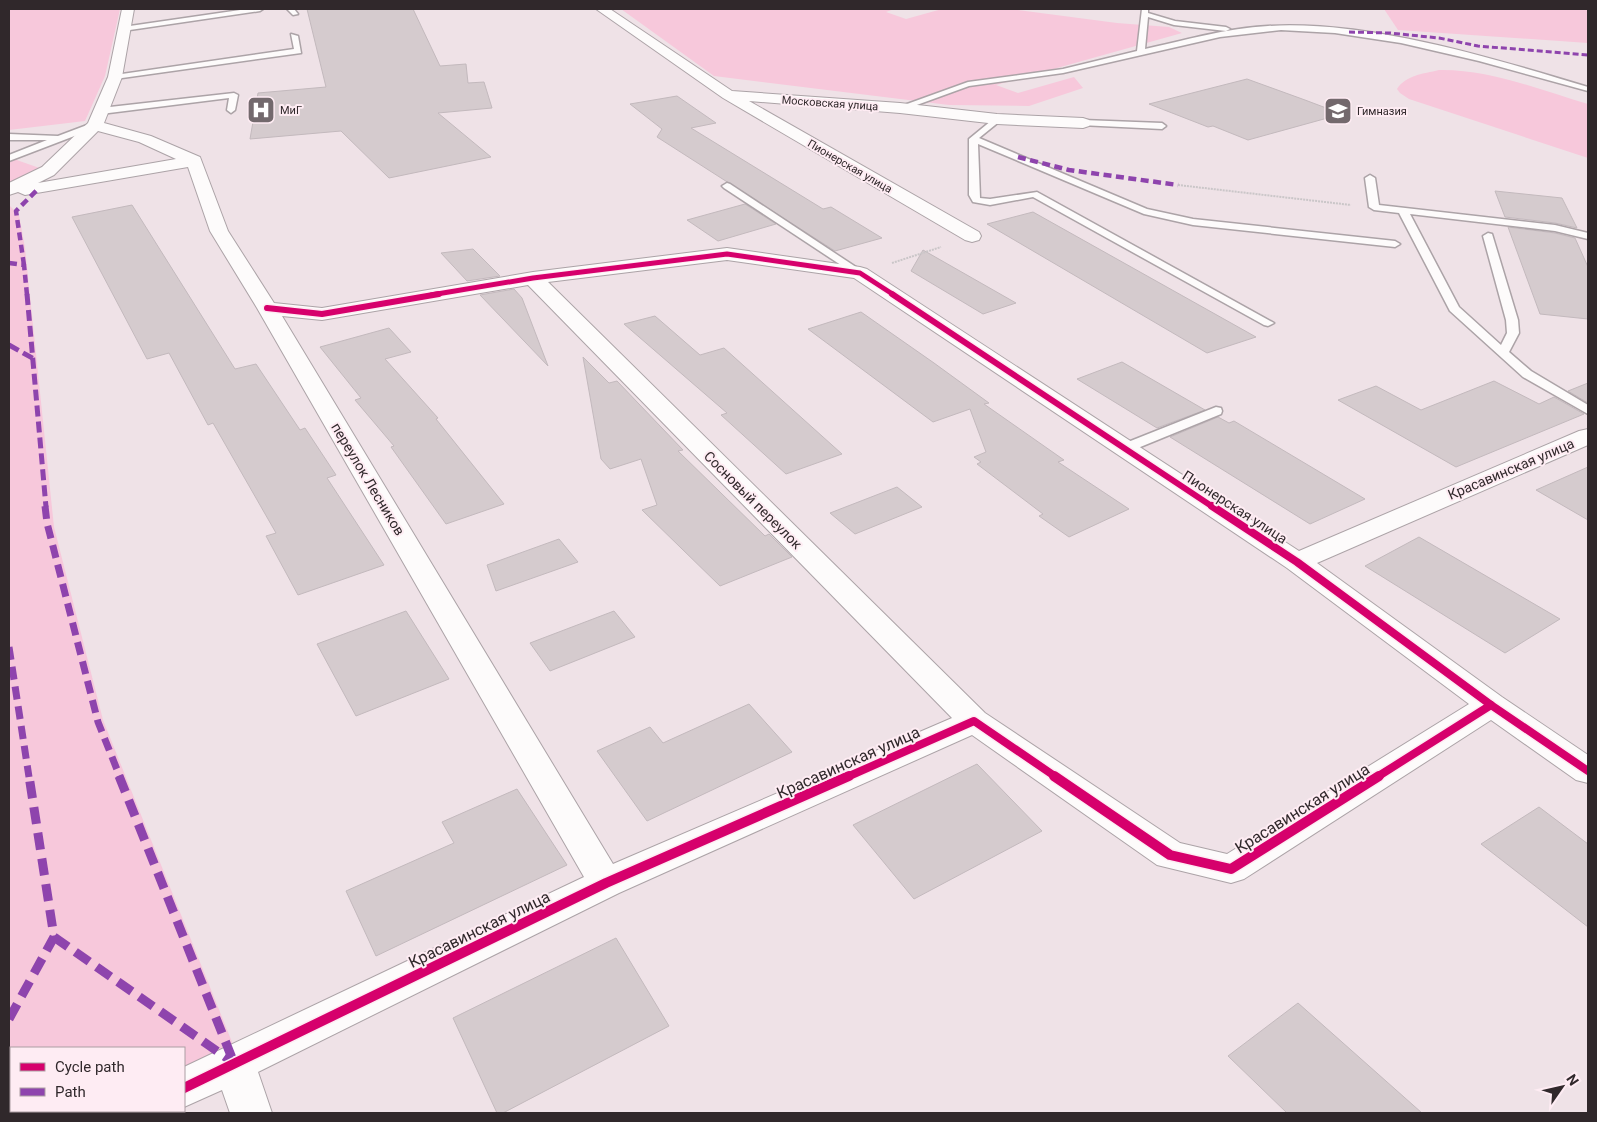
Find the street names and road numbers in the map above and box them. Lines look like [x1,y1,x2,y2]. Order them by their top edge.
street label: Московская улица [781,94,879,113]
street label: Пионерская улица [805,137,894,196]
street label: переулок Лесников [328,420,408,538]
street label: Красавинская улица [1446,435,1576,503]
street label: Сосновый переулок [701,448,805,552]
street label: Пионерская улица [1180,467,1290,547]
street label: Красавинская улица [774,722,923,803]
street label: Красавинская улица [1232,759,1373,858]
street label: Красавинская улица [405,887,553,972]

